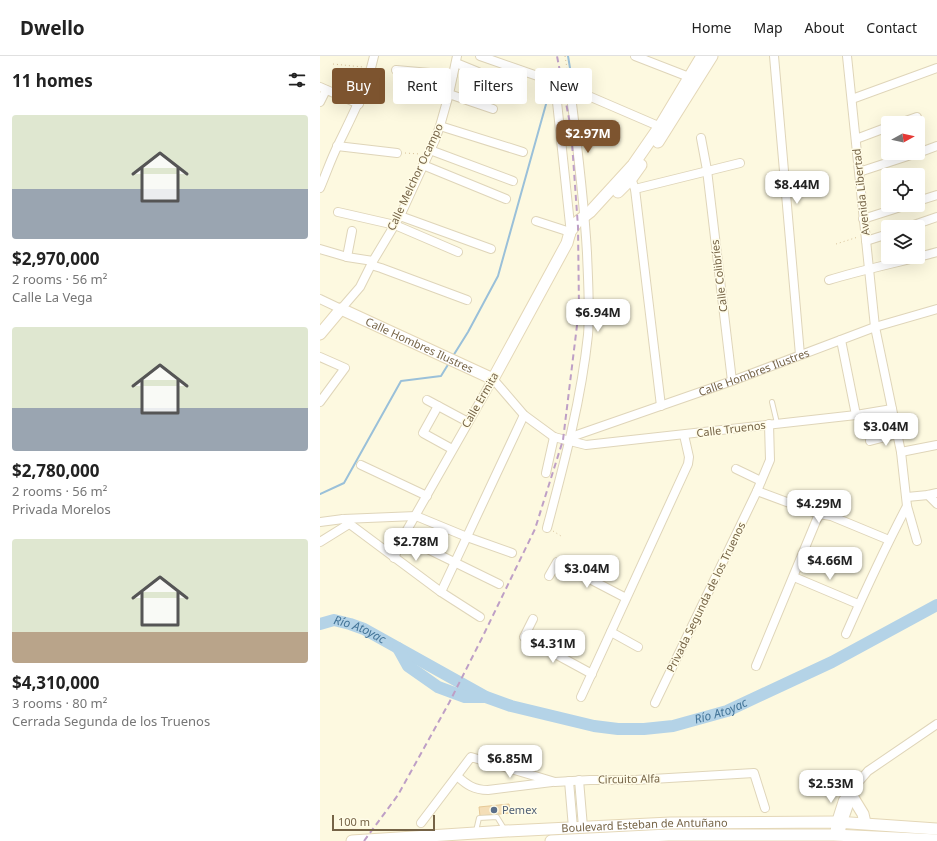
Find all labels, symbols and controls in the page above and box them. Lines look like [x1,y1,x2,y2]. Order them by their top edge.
text: Dwello [20,15,85,41]
text: Home [692,18,731,37]
text: Map [753,18,783,37]
text: About [805,18,844,37]
text: Contact [866,18,917,37]
chip: Buy [332,68,385,104]
chip: Rent [393,68,451,104]
chip: Filters [459,68,527,104]
chip: New [535,68,592,104]
text: 11 homes [12,69,93,92]
icon: filters [286,69,308,91]
north arrow [881,116,925,160]
map controls [881,116,925,264]
street label: Calle Melchor Ocampo [383,120,446,233]
pin: $2.97M [555,120,621,154]
text: $2.97M [565,124,611,142]
icon: home [124,141,196,213]
street label: Avenida Libertad [848,148,873,236]
button: locate [881,168,925,212]
pin: $8.44M [764,171,830,205]
text: $8.44M [774,175,820,193]
button: layers [881,220,925,264]
street label: Calle Colibríes [707,239,730,313]
text: $2,970,000 [12,247,99,270]
text: 2 rooms · 56 m² [12,270,107,288]
text: Calle La Vega [12,288,93,306]
pin: $6.94M [565,299,631,333]
text: $6.94M [575,303,621,321]
street label: Calle Hombres Ilustres [363,313,476,376]
street label: Calle Hombres Ilustres [696,345,811,399]
icon: home [124,353,196,425]
street label: Calle Ermita [458,369,502,430]
pin: $3.04M [853,413,919,447]
street label: Calle Truenos [695,417,766,440]
text: $3.04M [863,417,909,435]
text: $2,780,000 [12,459,99,482]
text: 2 rooms · 56 m² [12,482,107,500]
pin: $4.29M [786,490,852,524]
text: $4.29M [796,494,842,512]
text: Privada Morelos [12,500,111,518]
street label: Privada Segunda de los Truenos [663,519,749,674]
pin: $2.78M [383,528,449,562]
text: $2.78M [393,532,439,550]
pin: $4.66M [797,547,863,581]
text: $4.66M [807,551,853,569]
pin: $3.04M [554,555,620,589]
text: $3.04M [564,559,610,577]
icon: home [124,565,196,637]
water label: Río Atoyac [332,611,389,648]
pin: $4.31M [520,630,586,664]
text: $4.31M [530,634,576,652]
text: $4,310,000 [12,671,99,694]
water label: Río Atoyac [692,693,750,728]
text: 3 rooms · 80 m² [12,694,107,712]
text: Cerrada Segunda de los Truenos [12,712,210,730]
pin: $6.85M [477,745,543,779]
text: $6.85M [487,749,533,767]
street label: Circuito Alfa [598,770,660,787]
pin: $2.53M [798,770,864,804]
text: $2.53M [808,774,854,792]
place label: Pemex [502,802,537,817]
marker: Pemex [489,805,499,815]
scale bar [332,813,435,832]
text: 100 m [338,814,370,829]
street label: Boulevard Esteban de Antuñano [561,815,728,835]

